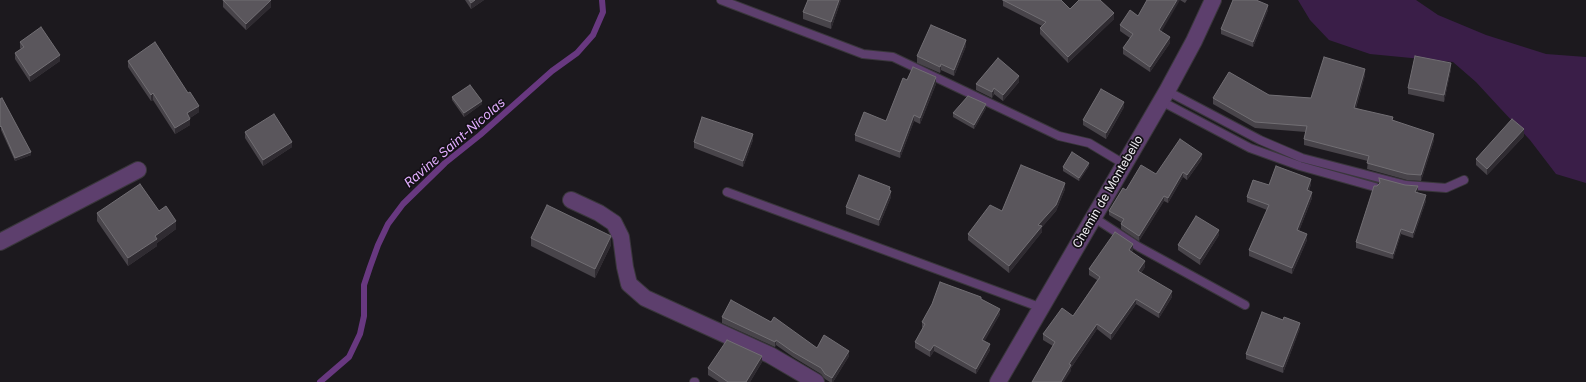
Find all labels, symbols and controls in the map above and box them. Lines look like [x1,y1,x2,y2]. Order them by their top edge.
water label: Ravine Saint-Nicolas [401,95,509,191]
street label: Chemin de Montebello [1070,133,1146,251]

